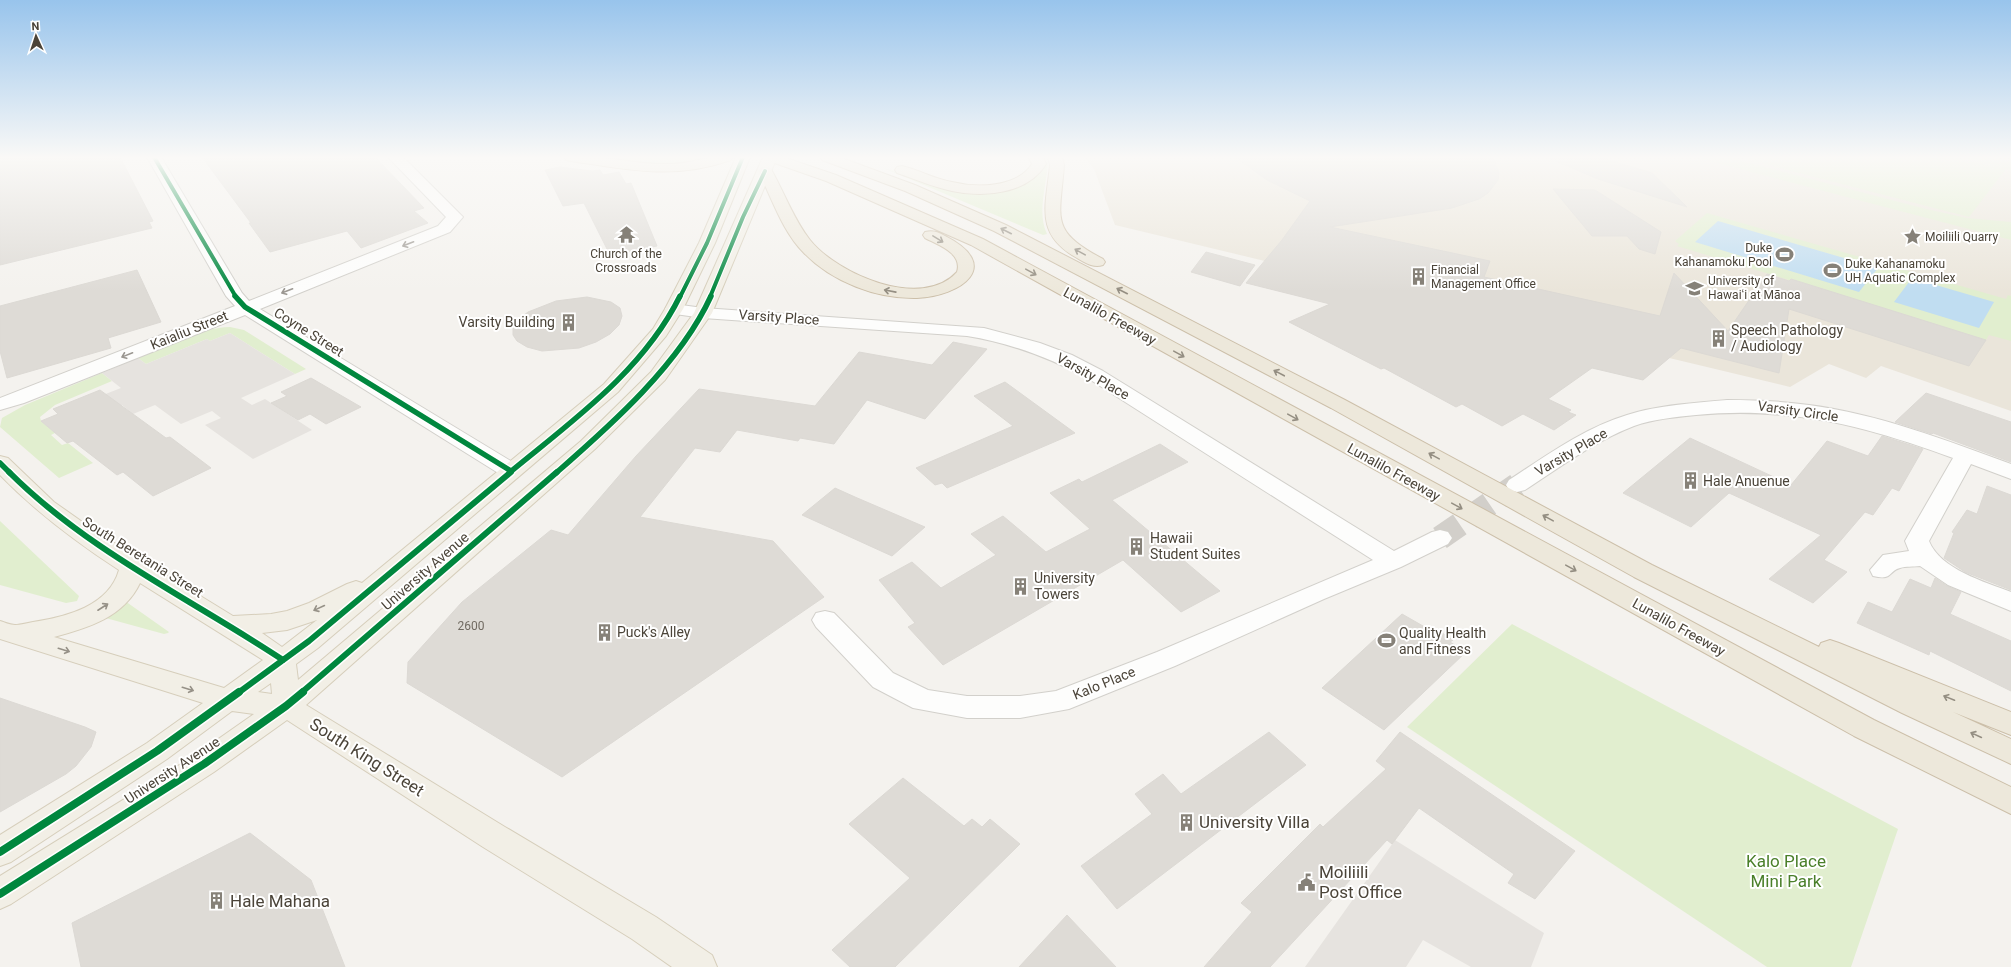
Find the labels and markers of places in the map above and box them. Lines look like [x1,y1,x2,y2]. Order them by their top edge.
temple icon: Church of the Crossroads [616,225,636,245]
place icon: Moiliili Quarry [1902,227,1922,247]
place label: Moiliili Quarry [1925,230,1998,244]
place label: Duke Kahanamoku Pool [1675,241,1772,269]
sports icon: Duke Kahanamoku Pool [1775,245,1795,265]
place label: Church of the Crossroads [590,247,662,275]
place label: Duke Kahanamoku UH Aquatic Complex [1845,257,1955,285]
sports icon: Duke Kahanamoku UH Aquatic Complex [1822,261,1842,281]
place label: Financial Management Office [1431,263,1536,291]
building icon: Financial Management Office [1408,267,1428,287]
place label: University of Hawaiʻi at Mānoa [1708,274,1801,302]
school or university icon: University of Hawaiʻi at Mānoa [1685,278,1705,298]
building icon: Varsity Building [558,312,578,332]
place label: Varsity Building [459,314,555,330]
place label: Speech Pathology / Audiology [1731,322,1843,354]
building icon: Speech Pathology / Audiology [1708,328,1728,348]
building icon: Hale Anuenue [1680,471,1700,491]
place label: Hale Anuenue [1703,473,1790,489]
place label: Hawaii Student Suites [1150,530,1240,562]
building icon: Hawaii Student Suites [1127,536,1147,556]
place label: University Towers [1034,570,1095,602]
building icon: University Towers [1011,576,1031,596]
building icon: Puck's Alley [594,622,614,642]
place label: Puck's Alley [617,624,691,640]
place label: Quality Health and Fitness [1399,625,1486,657]
sports icon: Quality Health and Fitness [1376,631,1396,651]
building icon: University Villa [1176,812,1196,832]
place label: University Villa [1199,812,1310,832]
place label: Moiliili Post Office [1319,862,1402,902]
public building icon: Moiliili Post Office [1296,872,1316,892]
building icon: Hale Mahana [207,891,227,911]
place label: Hale Mahana [230,891,330,911]

